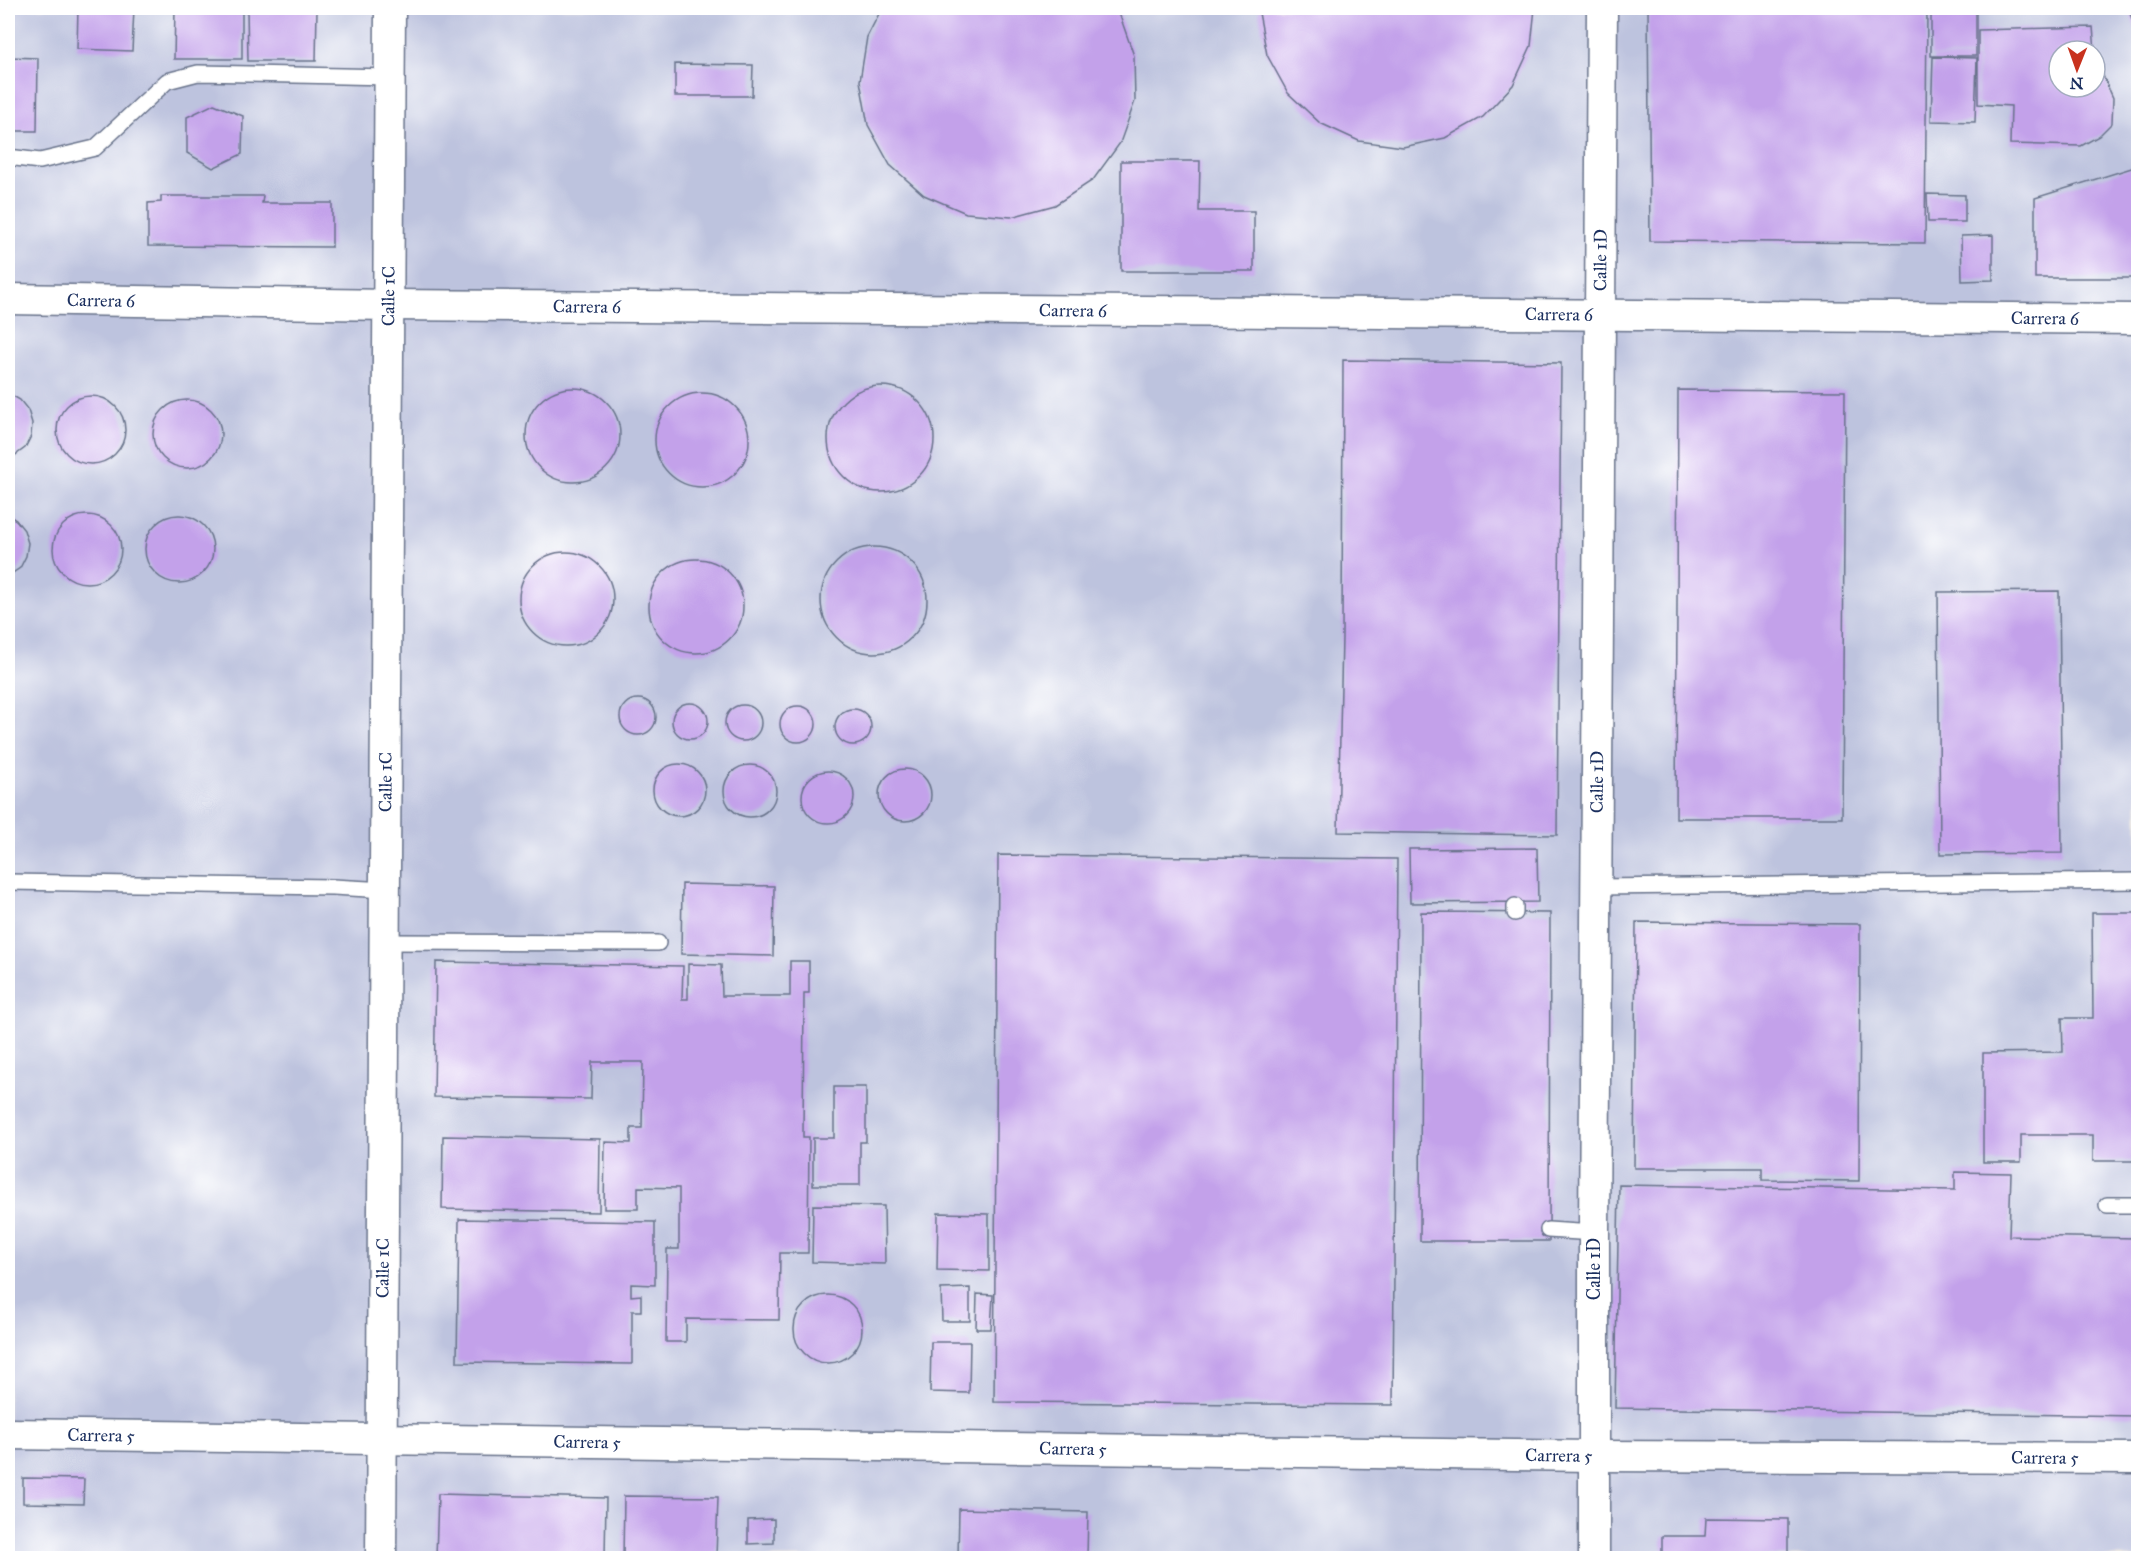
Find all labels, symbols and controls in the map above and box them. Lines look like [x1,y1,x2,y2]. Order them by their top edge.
north arrow [2047,39,2107,99]
text: N [2069,74,2084,93]
street label: Calle 1D [1589,229,1612,291]
street label: Calle 1C [377,266,400,326]
street label: Carrera 6 [67,289,136,312]
street label: Carrera 6 [553,295,622,318]
street label: Carrera 6 [1039,299,1108,322]
street label: Carrera 6 [1525,303,1594,326]
street label: Carrera 6 [2011,307,2080,330]
street label: Calle 1D [1586,751,1608,813]
street label: Calle 1C [374,752,397,812]
street label: Calle 1C [372,1238,394,1298]
street label: Calle 1D [1583,1238,1605,1300]
street label: Carrera 5 [67,1424,135,1447]
street label: Carrera 5 [553,1431,621,1454]
street label: Carrera 5 [1039,1437,1107,1460]
street label: Carrera 5 [1525,1444,1593,1467]
street label: Carrera 5 [2011,1447,2079,1469]

